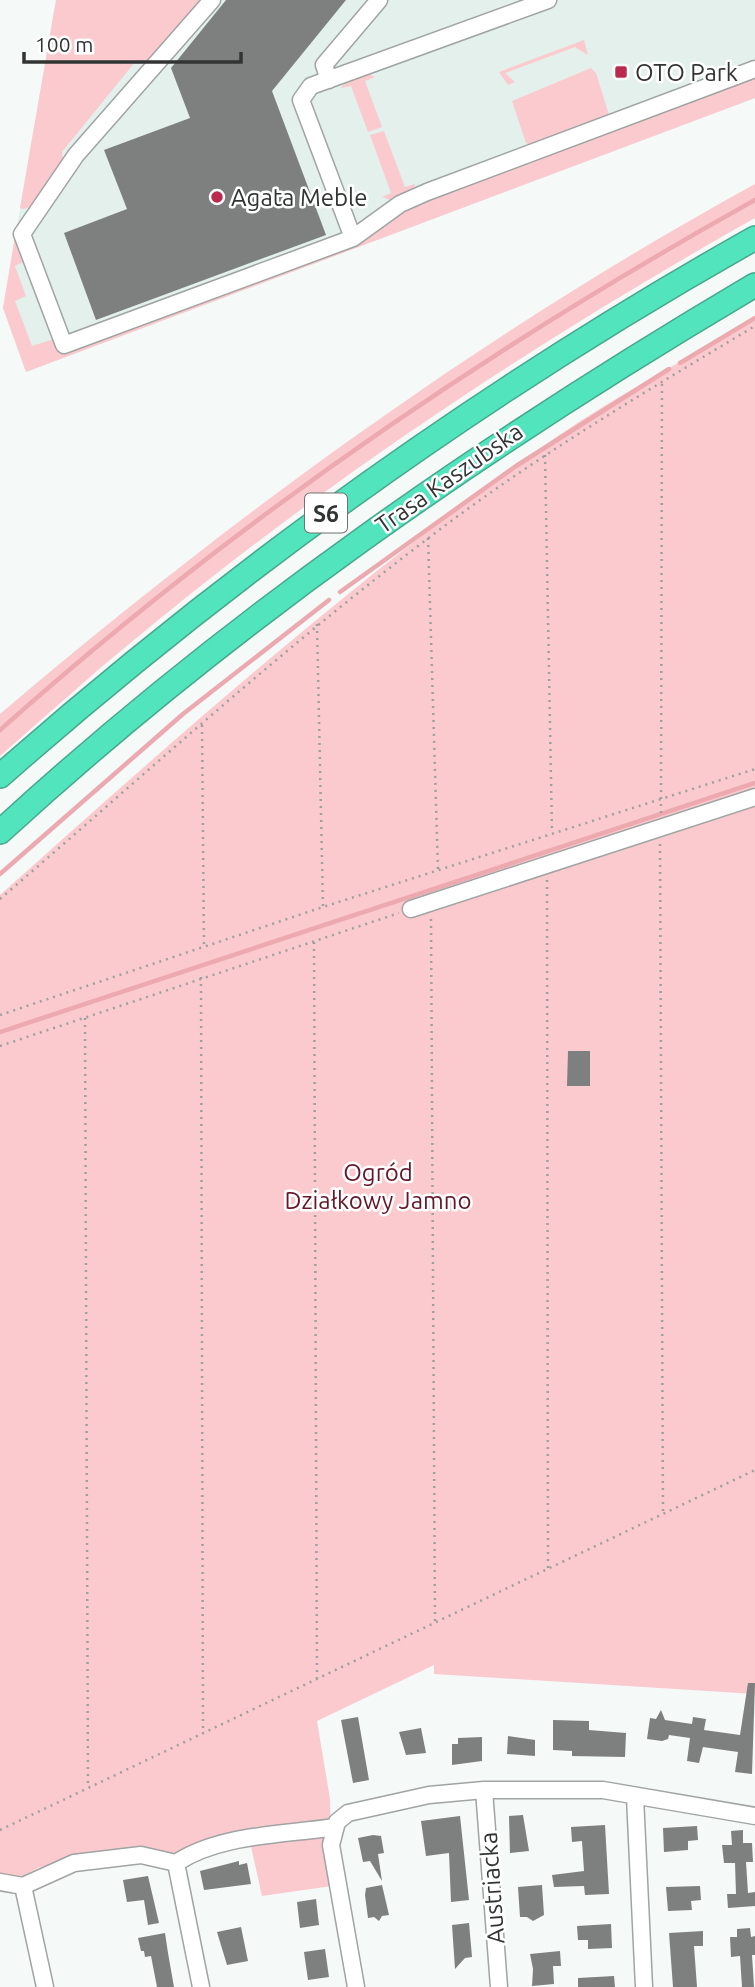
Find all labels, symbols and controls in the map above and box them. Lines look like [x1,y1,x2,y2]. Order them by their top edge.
scale bar [24,21,242,65]
text: 100 m [35,32,93,56]
place label: OTO Park [635,59,738,86]
marker: OTO Park [613,64,629,80]
place label: Agata Meble [231,184,368,211]
marker: Agata Meble [209,189,225,205]
street label: Trasa Kaszubska [370,417,528,539]
road number: S6 [305,494,347,533]
park label: Ogród Działkowy Jamno [285,1159,471,1214]
street label: Austriacka [475,1831,509,1945]

